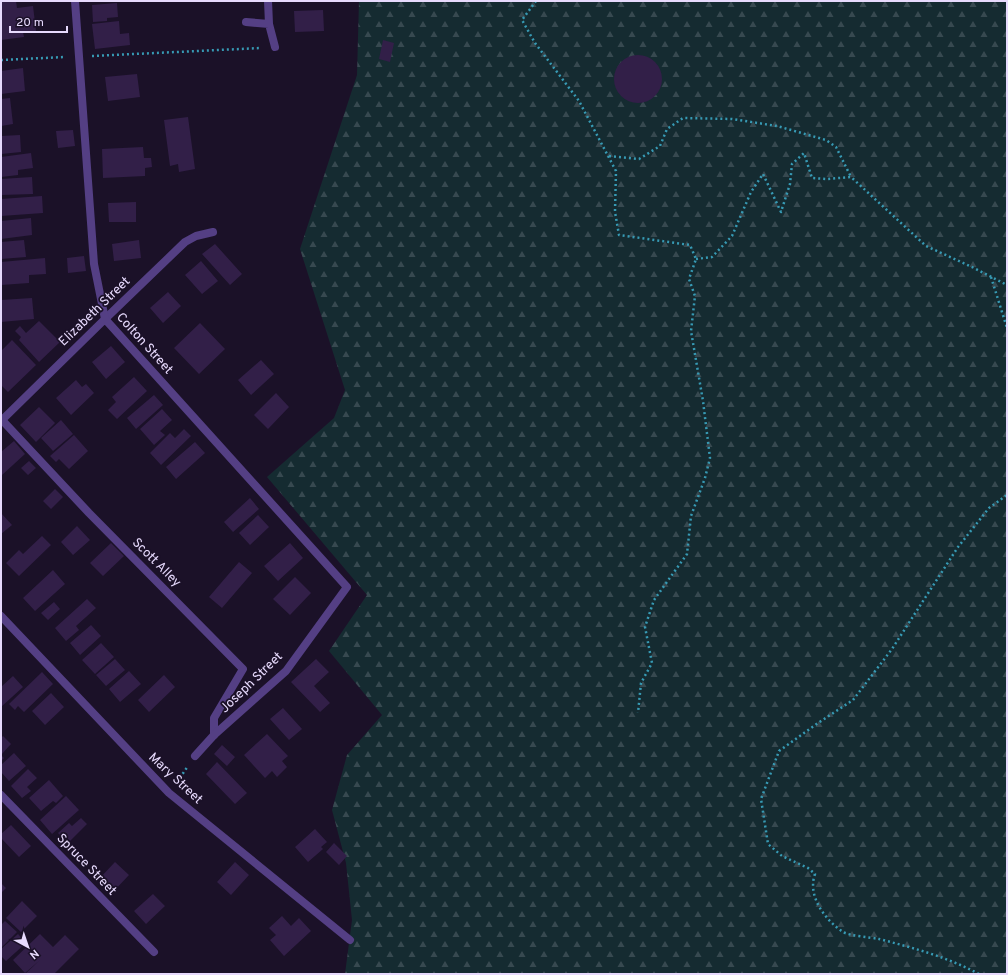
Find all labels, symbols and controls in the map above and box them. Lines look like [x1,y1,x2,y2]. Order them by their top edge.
scale bar [10,8,67,34]
text: 20 m [16,15,44,31]
street label: Elizabeth Street [56,274,134,350]
street label: Colton Street [112,310,176,378]
street label: Scott Alley [128,535,184,591]
street label: Joseph Street [217,649,287,717]
street label: Mary Street [145,750,205,808]
street label: Spruce Street [53,831,119,899]
north arrow [8,927,48,967]
text: N [26,946,41,962]

